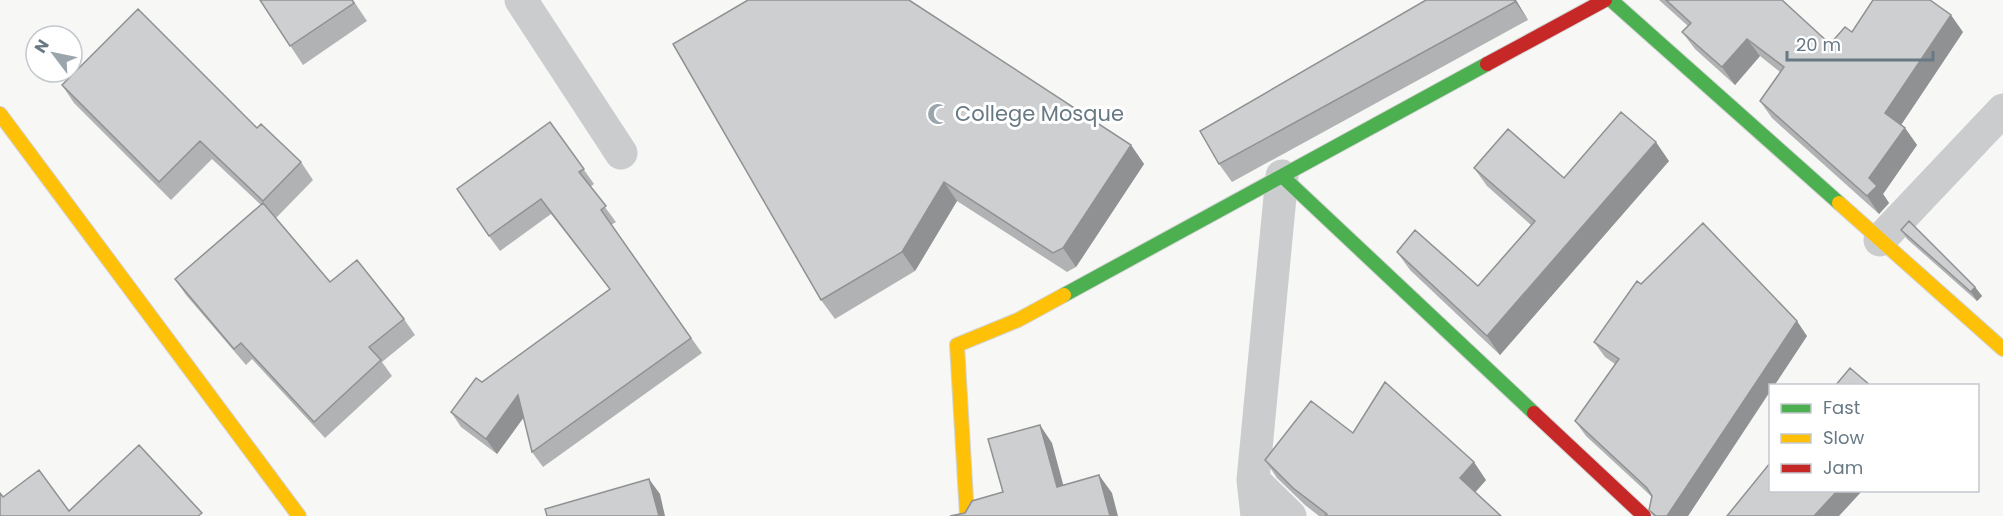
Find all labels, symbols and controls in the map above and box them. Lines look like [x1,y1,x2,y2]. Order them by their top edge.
north arrow [24,24,84,84]
scale bar [1787,24,1932,62]
text: 20 m [1796,32,1841,57]
text: N [29,35,55,58]
place label: College Mosque [955,99,1124,128]
mosque icon: College Mosque [926,102,950,126]
legend [1769,384,1979,492]
text: Fast [1823,395,1860,420]
text: Slow [1823,425,1865,450]
text: Jam [1823,455,1863,480]

